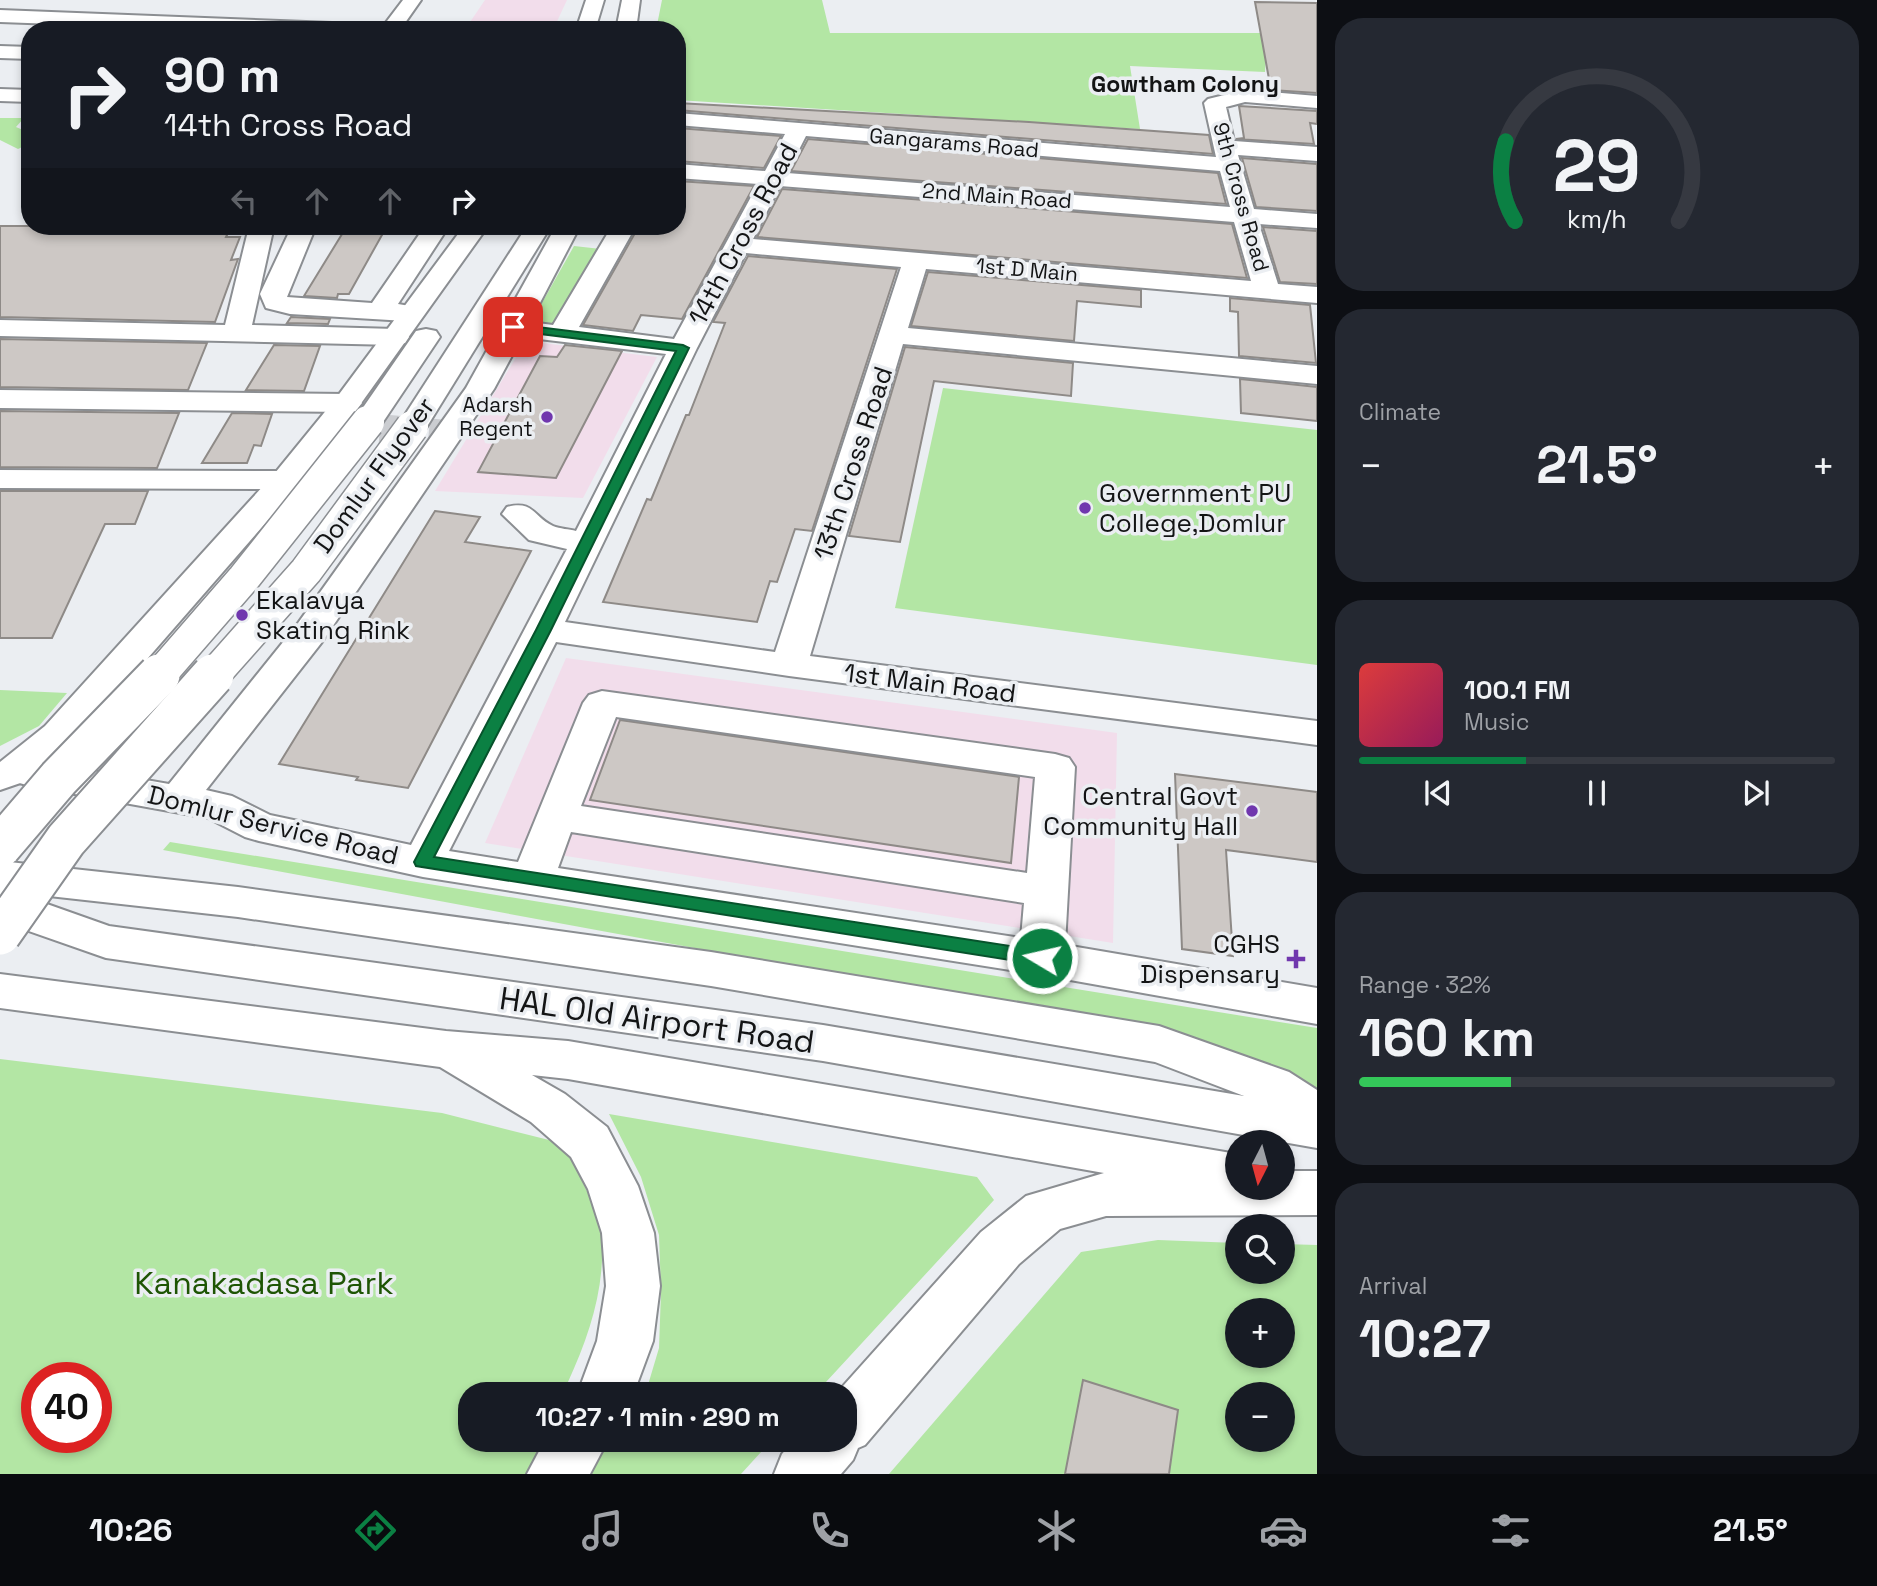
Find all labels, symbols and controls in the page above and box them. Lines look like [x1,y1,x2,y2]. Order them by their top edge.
text: 90 m [164,44,280,106]
icon: right [49,49,140,140]
district label: Gowtham Colony [1091,69,1279,99]
text: 14th Cross Road [164,105,412,145]
street label: 9th Cross Road [1207,119,1276,275]
text: 29 [1553,119,1641,212]
street label: Gangarams Road [868,122,1040,163]
street label: 14th Cross Road [681,137,805,331]
street label: 2nd Main Road [921,177,1073,214]
icon: left [225,182,263,220]
icon: ahead [298,182,336,220]
icon: ahead [371,182,409,220]
icon: right [444,182,482,220]
text: km/h [1567,202,1627,234]
street label: 1st D Main [975,252,1079,287]
pin [483,297,543,357]
icon: arrive [494,308,532,346]
street label: 13th Cross Road [806,362,900,564]
street label: Domlur Flyover [306,390,442,560]
place label: Adarsh Regent [459,391,533,442]
text: Climate [1359,397,1441,427]
marker: Adarsh Regent [539,409,555,425]
text: 21.5° [1536,432,1658,498]
text: − [1359,442,1383,490]
text: + [1811,442,1835,490]
place label: Government PU College,Domlur [1099,476,1291,540]
marker: Government PU College,Domlur [1077,500,1093,516]
place label: Ekalavya Skating Rink [256,583,410,647]
marker: Ekalavya Skating Rink [234,607,250,623]
street label: 1st Main Road [842,656,1018,710]
text: 100.1 FM [1464,673,1571,707]
text: Music [1464,707,1529,737]
icon: previous [1419,774,1457,812]
icon: pause [1578,774,1616,812]
icon: next [1737,774,1775,812]
street label: Domlur Service Road [144,777,402,873]
place label: Central Govt Community Hall [1043,779,1238,843]
marker: Central Govt Community Hall [1244,803,1260,819]
position arrow [1005,921,1079,995]
place label: CGHS Dispensary [1140,927,1280,991]
marker: CGHS Dispensary [1286,949,1306,969]
text: Range · 32% [1359,970,1491,1000]
street label: HAL Old Airport Road [497,978,817,1062]
text: 160 km [1359,1005,1535,1071]
north arrow [1225,1130,1295,1200]
map controls [1225,1130,1295,1452]
button: search [1225,1214,1295,1284]
park label: Kanakadasa Park [134,1263,394,1303]
text: Arrival [1359,1271,1427,1301]
button: + [1225,1298,1295,1368]
text: 10:27 [1359,1306,1491,1372]
speed limit sign: 40 [21,1362,112,1453]
button: − [1225,1382,1295,1452]
text: 10:27 · 1 min · 290 m [535,1400,780,1434]
icon: directions [351,1506,400,1555]
icon: music [578,1506,627,1555]
icon: phone [805,1506,854,1555]
icon: climate [1032,1506,1081,1555]
icon: car [1259,1506,1308,1555]
icon: filters [1486,1506,1535,1555]
text: 10:26 [89,1510,173,1550]
text: 21.5° [1713,1510,1788,1550]

